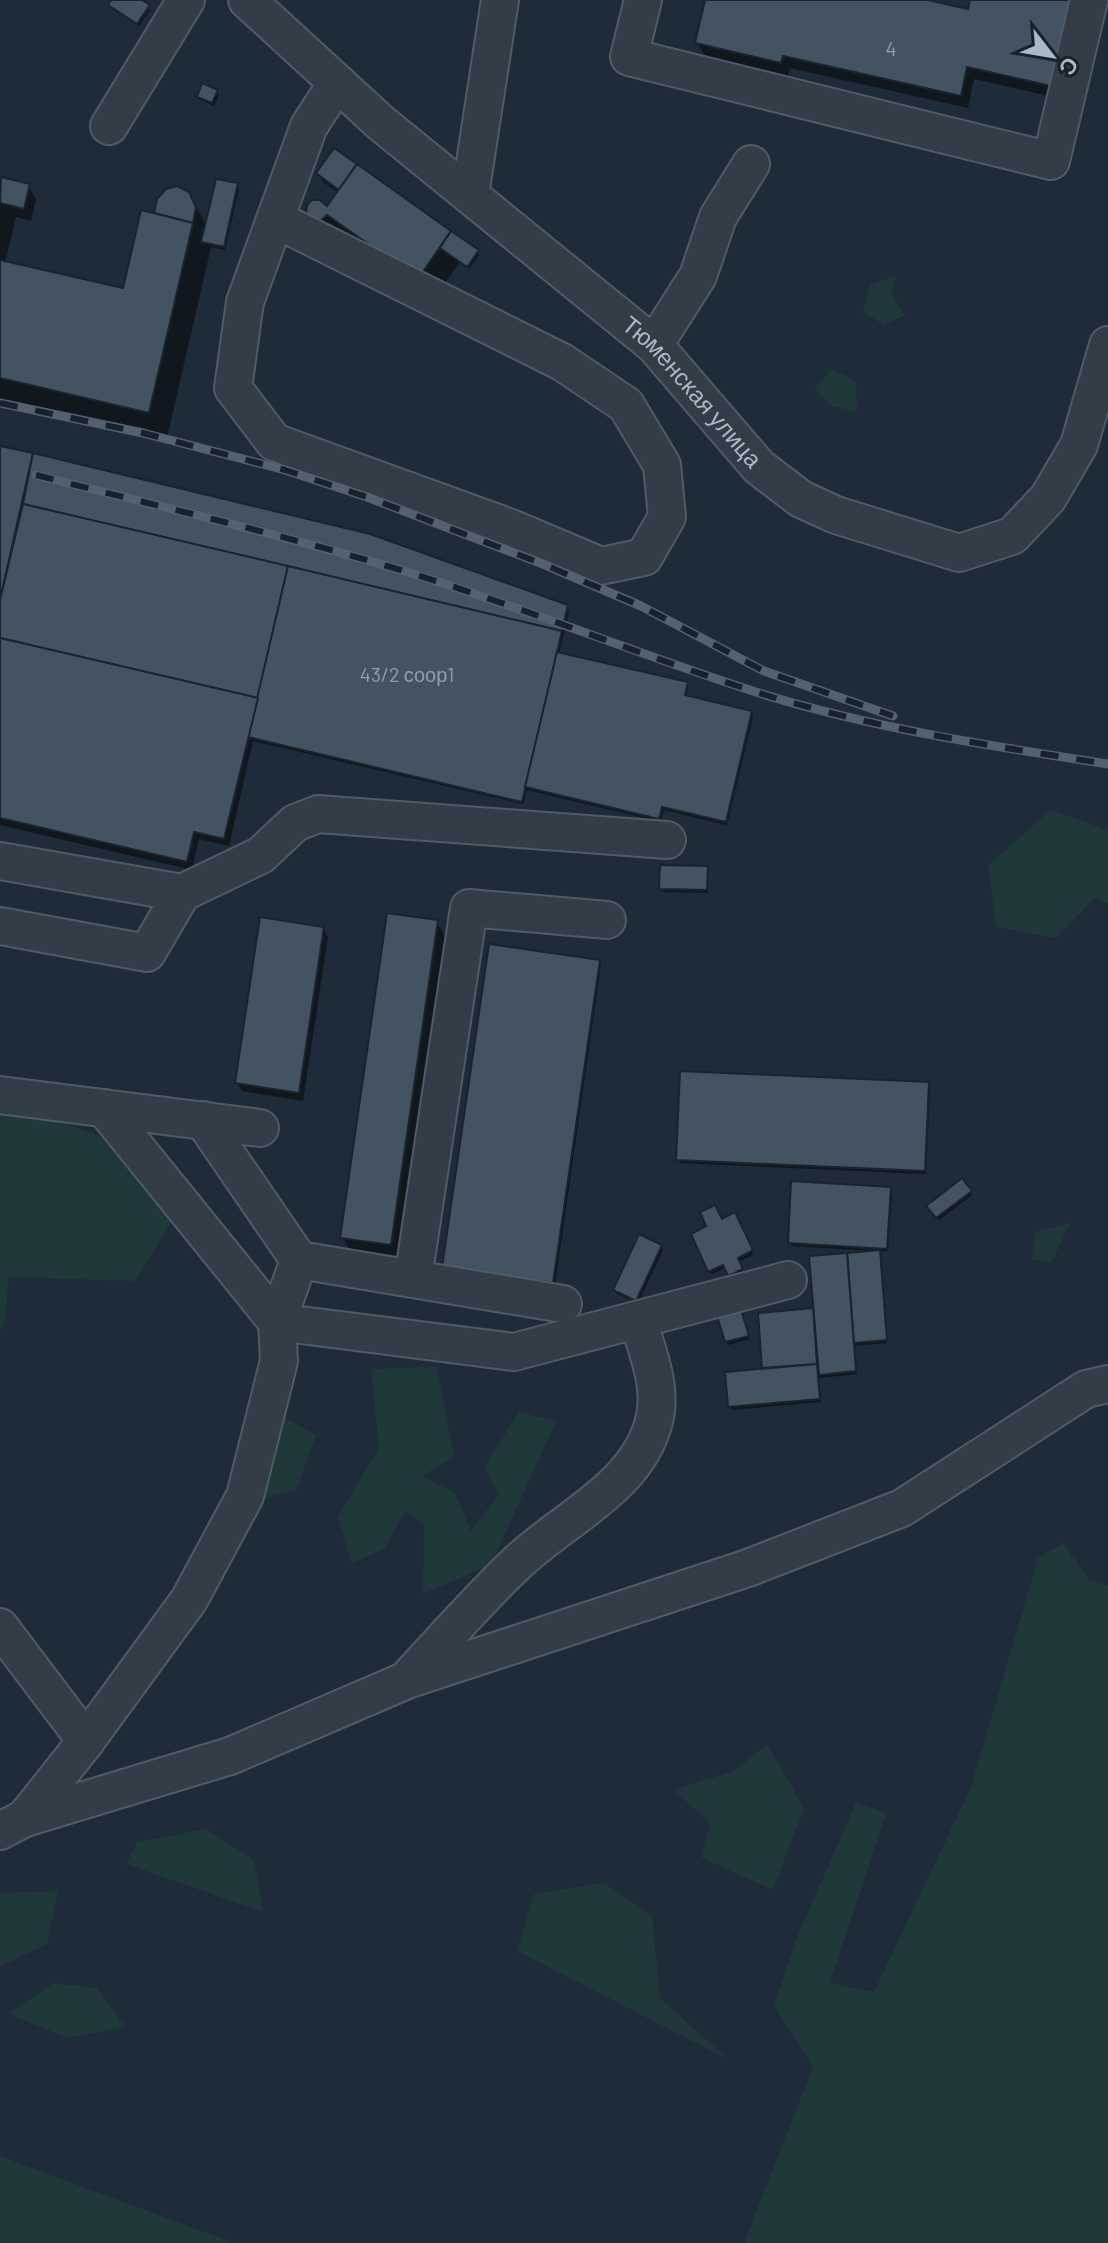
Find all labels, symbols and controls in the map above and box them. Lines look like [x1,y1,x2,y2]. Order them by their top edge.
north arrow [1012,16,1092,96]
house number: 4 [885,36,897,60]
text: С [1055,53,1085,80]
street label: Тюменская улица [617,309,769,473]
house number: 43/2 соор1 [360,662,454,686]

